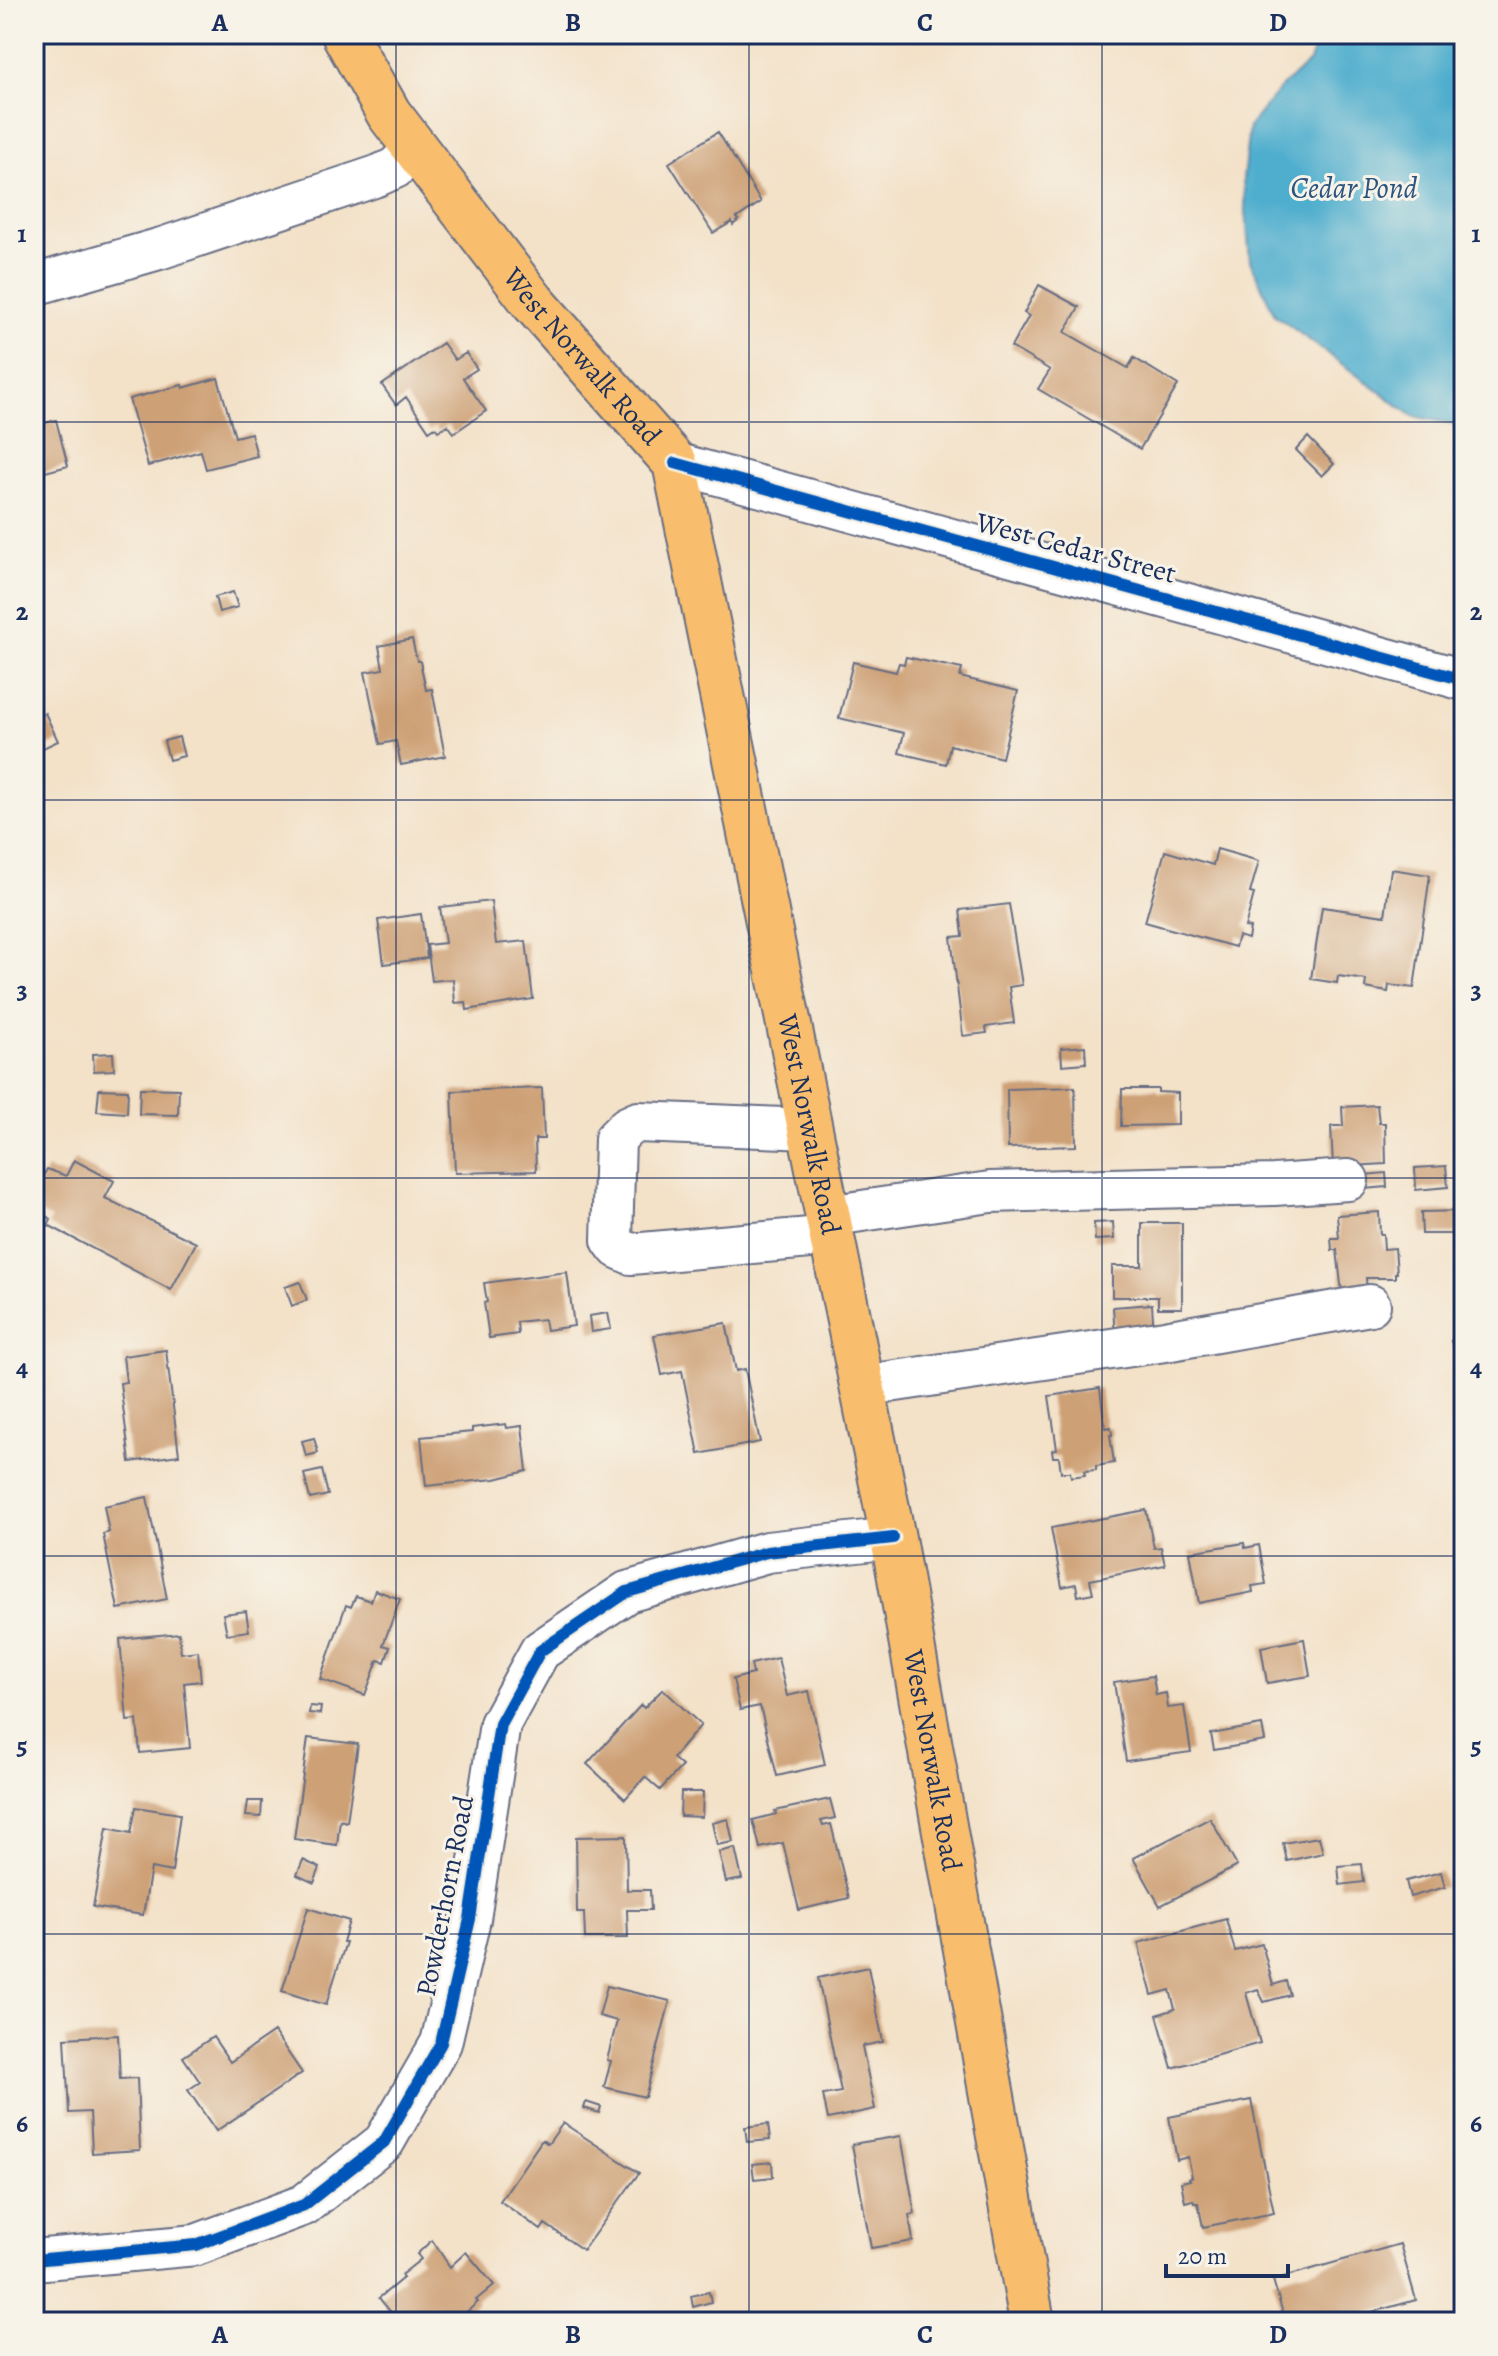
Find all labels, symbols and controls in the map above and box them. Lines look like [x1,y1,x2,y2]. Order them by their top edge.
text: A [211,5,229,40]
text: B [565,5,581,40]
text: C [917,5,933,40]
text: D [1269,5,1287,40]
water label: Cedar Pond [1291,168,1418,208]
text: 1 [17,216,27,251]
text: 1 [1471,216,1481,251]
street label: West Norwalk Road [494,259,671,454]
street label: West Cedar Street [971,503,1180,593]
text: 2 [16,594,29,629]
text: 2 [1470,594,1483,629]
text: 3 [16,972,28,1007]
text: 3 [1470,972,1482,1007]
street label: West Norwalk Road [768,1010,850,1239]
text: 4 [16,1350,28,1385]
text: 4 [1470,1350,1482,1385]
street label: West Norwalk Road [894,1646,971,1875]
text: 5 [16,1728,28,1763]
text: 5 [1470,1728,1482,1763]
street label: Powderhorn Road [407,1791,483,2000]
text: 6 [16,2106,28,2141]
text: 6 [1470,2106,1482,2141]
scale bar [1166,2228,1288,2278]
text: 20 m [1178,2240,1227,2272]
text: A [211,2317,229,2352]
text: B [565,2317,581,2352]
text: C [917,2317,933,2352]
text: D [1269,2317,1287,2352]

